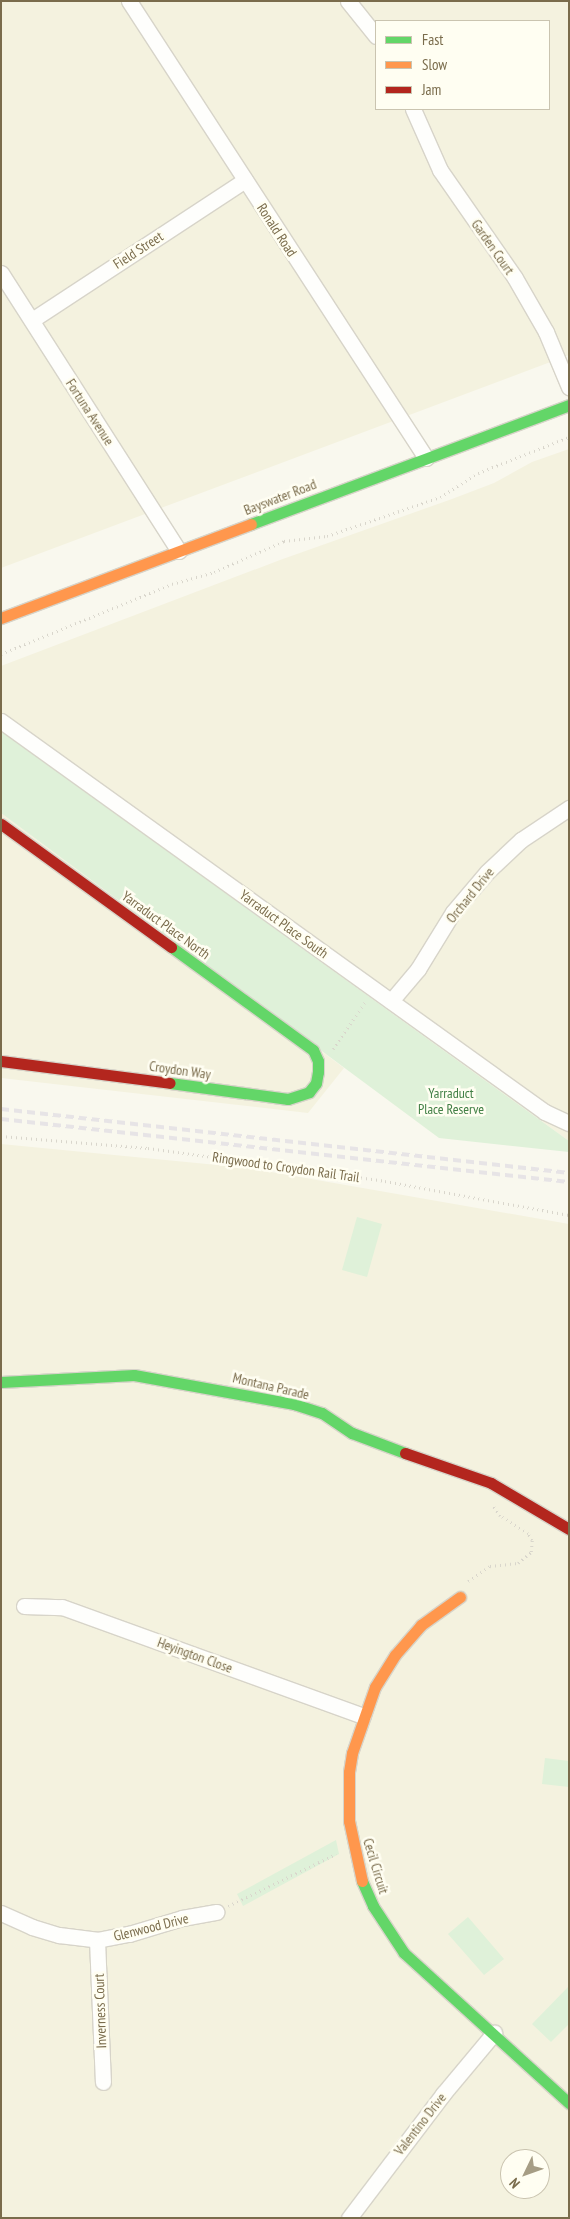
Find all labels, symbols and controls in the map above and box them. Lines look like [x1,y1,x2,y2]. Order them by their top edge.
legend [375,20,550,110]
text: Fast [422,30,443,49]
text: Slow [422,55,447,74]
text: Jam [422,80,441,99]
street label: Ronald Road [254,200,300,260]
street label: Garden Court [468,216,518,278]
street label: Field Street [110,228,166,272]
street label: Fortuna Avenue [62,376,118,448]
street label: Bayswater Road [241,475,319,519]
street label: Orchard Drive [443,864,497,926]
street label: Yarraduct Place South [237,886,331,962]
street label: Yarraduct Place North [119,887,213,963]
street label: Croydon Way [148,1057,212,1083]
park label: Yarraduct Place Reserve [418,1085,484,1118]
street label: Ringwood to Croydon Rail Trail [211,1148,361,1186]
street label: Montana Parade [231,1369,311,1403]
street label: Heyington Close [155,1634,235,1676]
street label: Cecil Circuit [360,1836,392,1896]
street label: Glenwood Drive [112,1910,190,1944]
street label: Inverness Court [90,1973,110,2049]
street label: Valentino Drive [391,2090,449,2158]
north arrow [500,2149,550,2199]
text: N [505,2175,524,2192]

